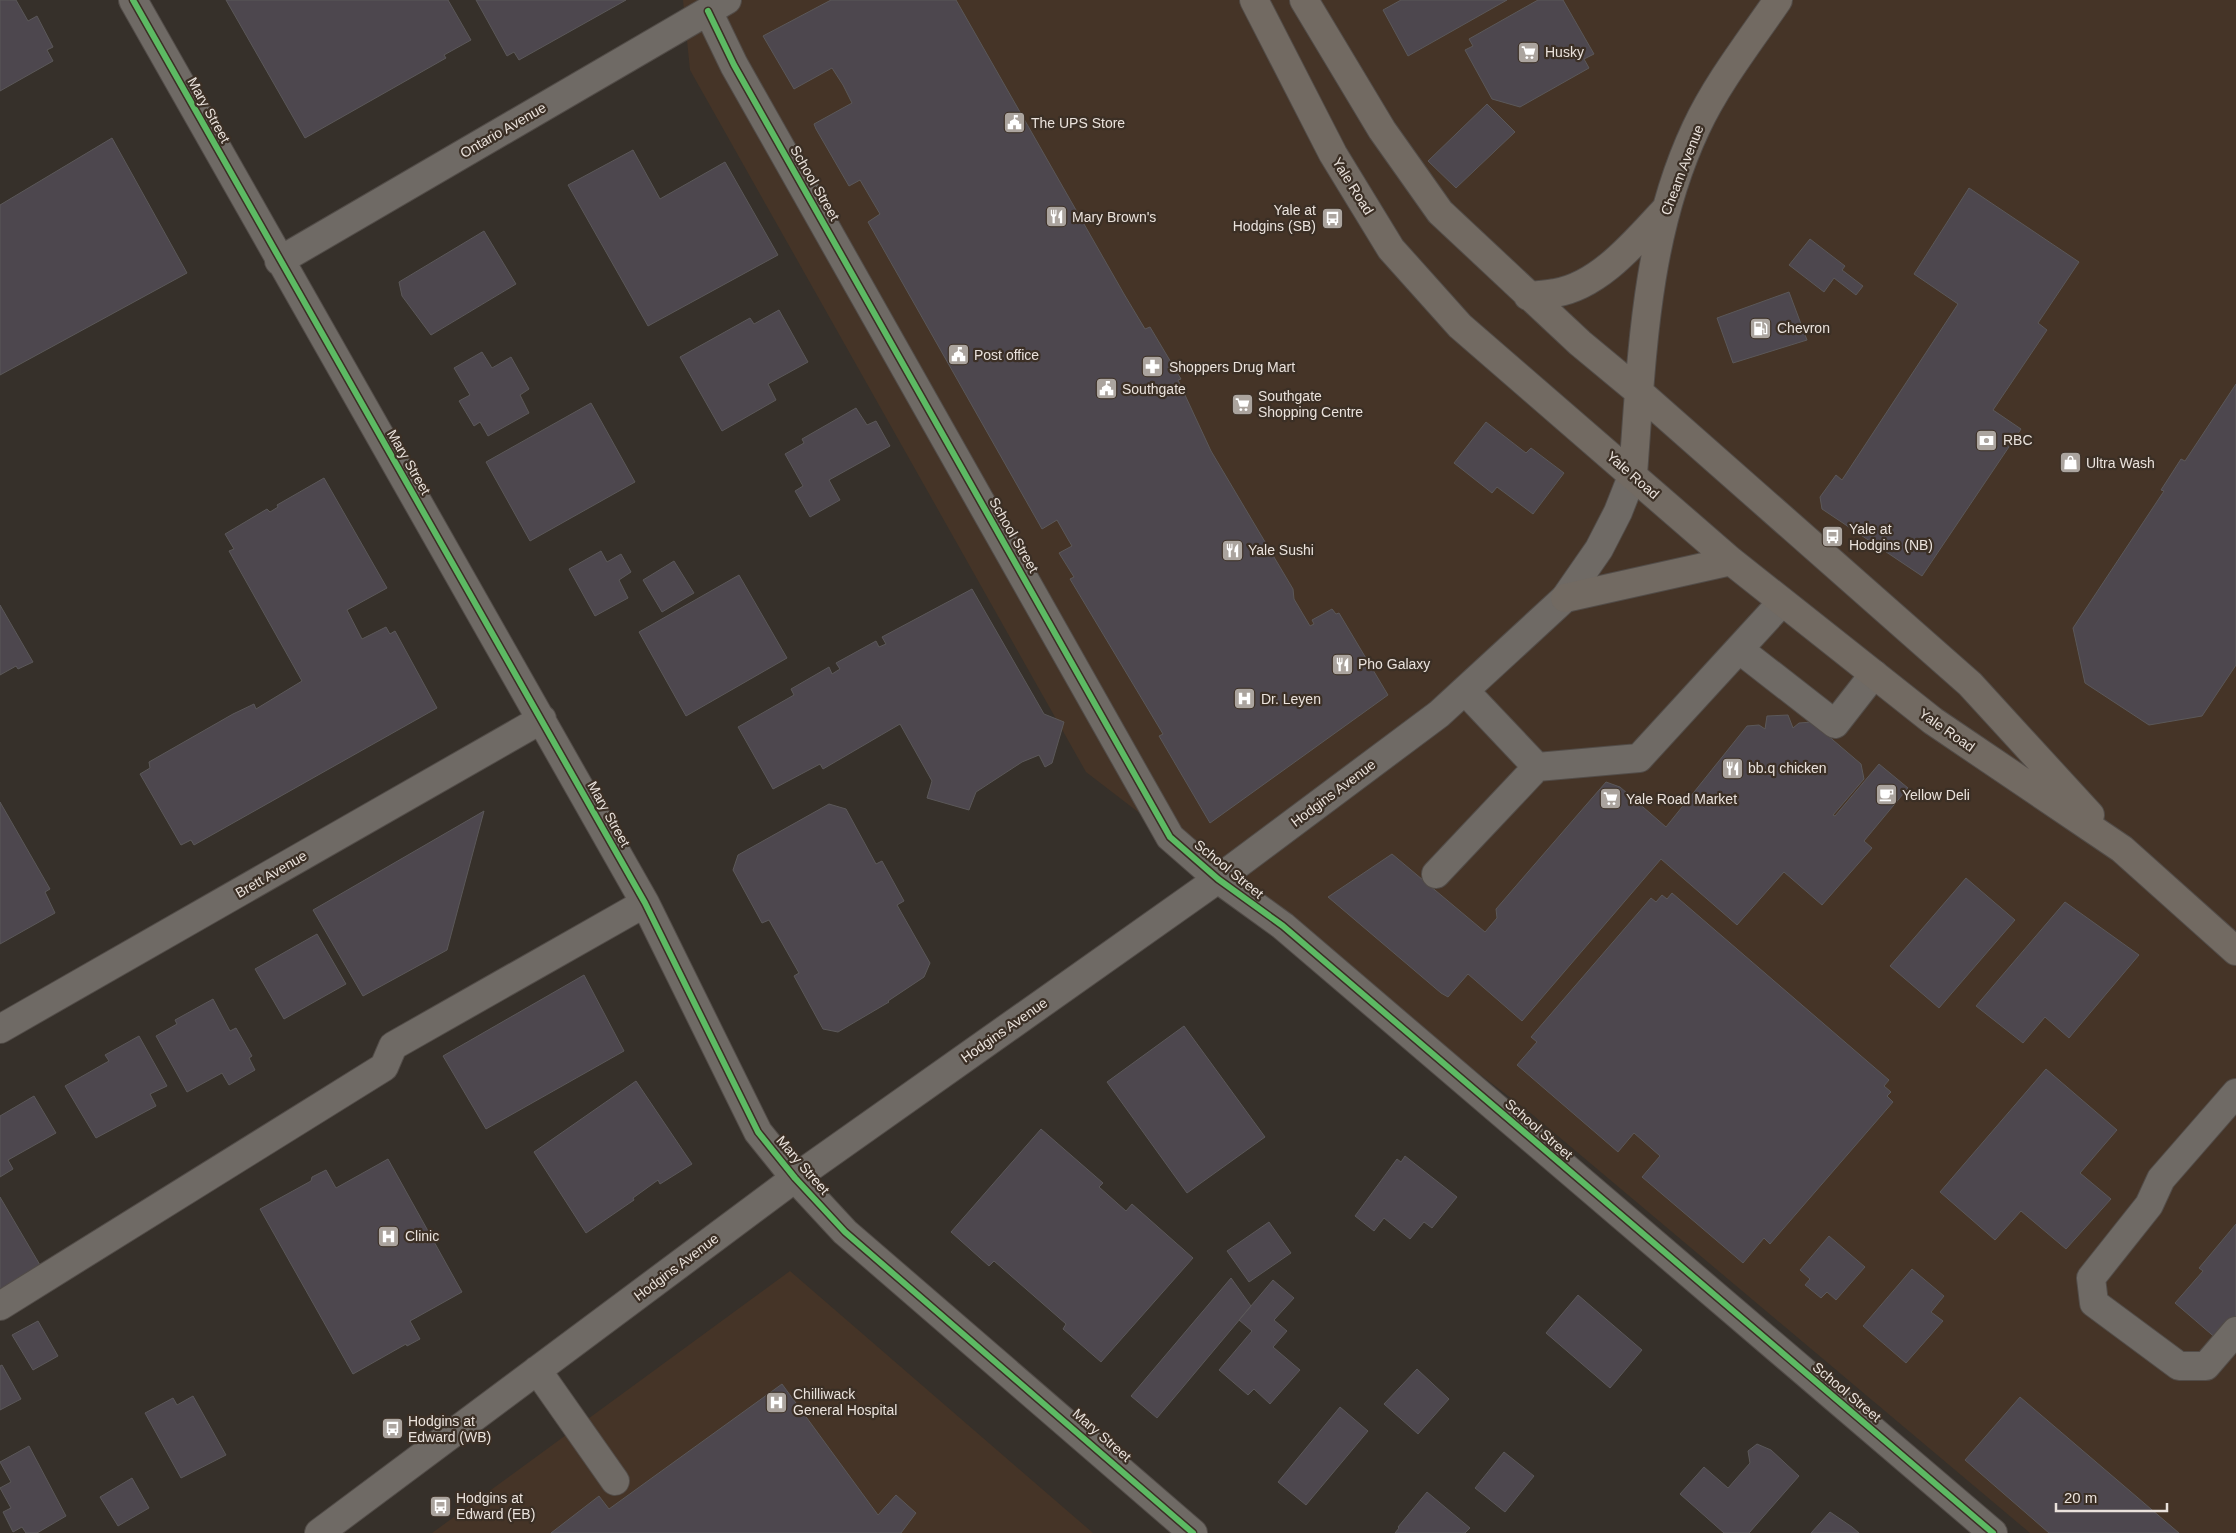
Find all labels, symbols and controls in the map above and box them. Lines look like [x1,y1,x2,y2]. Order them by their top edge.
supermarket icon: Husky [1517,40,1541,64]
place label: Husky [1545,44,1584,60]
street label: Mary Street [184,74,234,146]
street label: Ontario Avenue [457,99,549,161]
public building icon: The UPS Store [1003,111,1027,135]
place label: The UPS Store [1031,115,1125,131]
street label: Cheam Avenue [1657,122,1707,217]
street label: School Street [787,143,843,223]
street label: Yale Road [1329,154,1377,218]
place label: Yale at Hodgins (SB) [1233,202,1316,234]
restaurant icon: Mary Brown's [1044,205,1068,229]
bus stop icon: Yale at Hodgins (SB) [1320,206,1344,230]
place label: Mary Brown's [1072,209,1156,225]
fuel station icon: Chevron [1749,316,1773,340]
place label: Chevron [1777,320,1830,336]
public building icon: Post office [946,343,970,367]
place label: Post office [974,347,1039,363]
pharmacy icon: Shoppers Drug Mart [1141,355,1165,379]
place label: Shoppers Drug Mart [1169,359,1295,375]
public building icon: Southgate [1094,377,1118,401]
place label: Southgate [1122,381,1186,397]
place label: Southgate Shopping Centre [1258,388,1363,420]
supermarket icon: Southgate Shopping Centre [1230,392,1254,416]
street label: Mary Street [384,427,434,497]
bank icon: RBC [1975,428,1999,452]
place label: RBC [2003,432,2033,448]
street label: Yale Road [1603,448,1663,502]
shop icon: Ultra Wash [2058,451,2082,475]
place label: Ultra Wash [2086,455,2155,471]
street label: School Street [986,495,1042,575]
place label: Yale at Hodgins (NB) [1849,521,1933,553]
bus stop icon: Yale at Hodgins (NB) [1821,525,1845,549]
restaurant icon: Yale Sushi [1220,538,1244,562]
place label: Yale Sushi [1248,542,1314,558]
restaurant icon: Pho Galaxy [1330,652,1354,676]
place label: Pho Galaxy [1358,656,1430,672]
hospital icon: Dr. Leyen [1233,687,1257,711]
place label: Dr. Leyen [1261,691,1321,707]
street label: Yale Road [1916,705,1978,755]
street label: Hodgins Avenue [1288,756,1379,830]
restaurant icon: bb.q chicken [1720,756,1744,780]
place label: bb.q chicken [1748,760,1827,776]
street label: Mary Street [584,778,634,850]
cafe icon: Yellow Deli [1874,783,1898,807]
supermarket icon: Yale Road Market [1598,787,1622,811]
place label: Yellow Deli [1902,787,1970,803]
place label: Yale Road Market [1626,791,1737,807]
street label: School Street [1191,836,1267,902]
street label: Brett Avenue [232,847,310,901]
street label: Hodgins Avenue [958,994,1050,1066]
street label: School Street [1502,1095,1576,1163]
street label: Mary Street [773,1132,833,1198]
hospital icon: Clinic [377,1224,401,1248]
place label: Clinic [405,1228,439,1244]
street label: Hodgins Avenue [631,1230,722,1304]
street label: School Street [1810,1359,1884,1425]
place label: Chilliwack General Hospital [793,1386,897,1418]
hospital icon: Chilliwack General Hospital [765,1390,789,1414]
street label: Mary Street [1069,1405,1135,1465]
place label: Hodgins at Edward (WB) [408,1413,491,1445]
bus stop icon: Hodgins at Edward (WB) [380,1417,404,1441]
scale bar [2056,1480,2167,1512]
text: 20 m [2064,1489,2097,1506]
place label: Hodgins at Edward (EB) [456,1490,535,1522]
bus stop icon: Hodgins at Edward (EB) [428,1494,452,1518]

